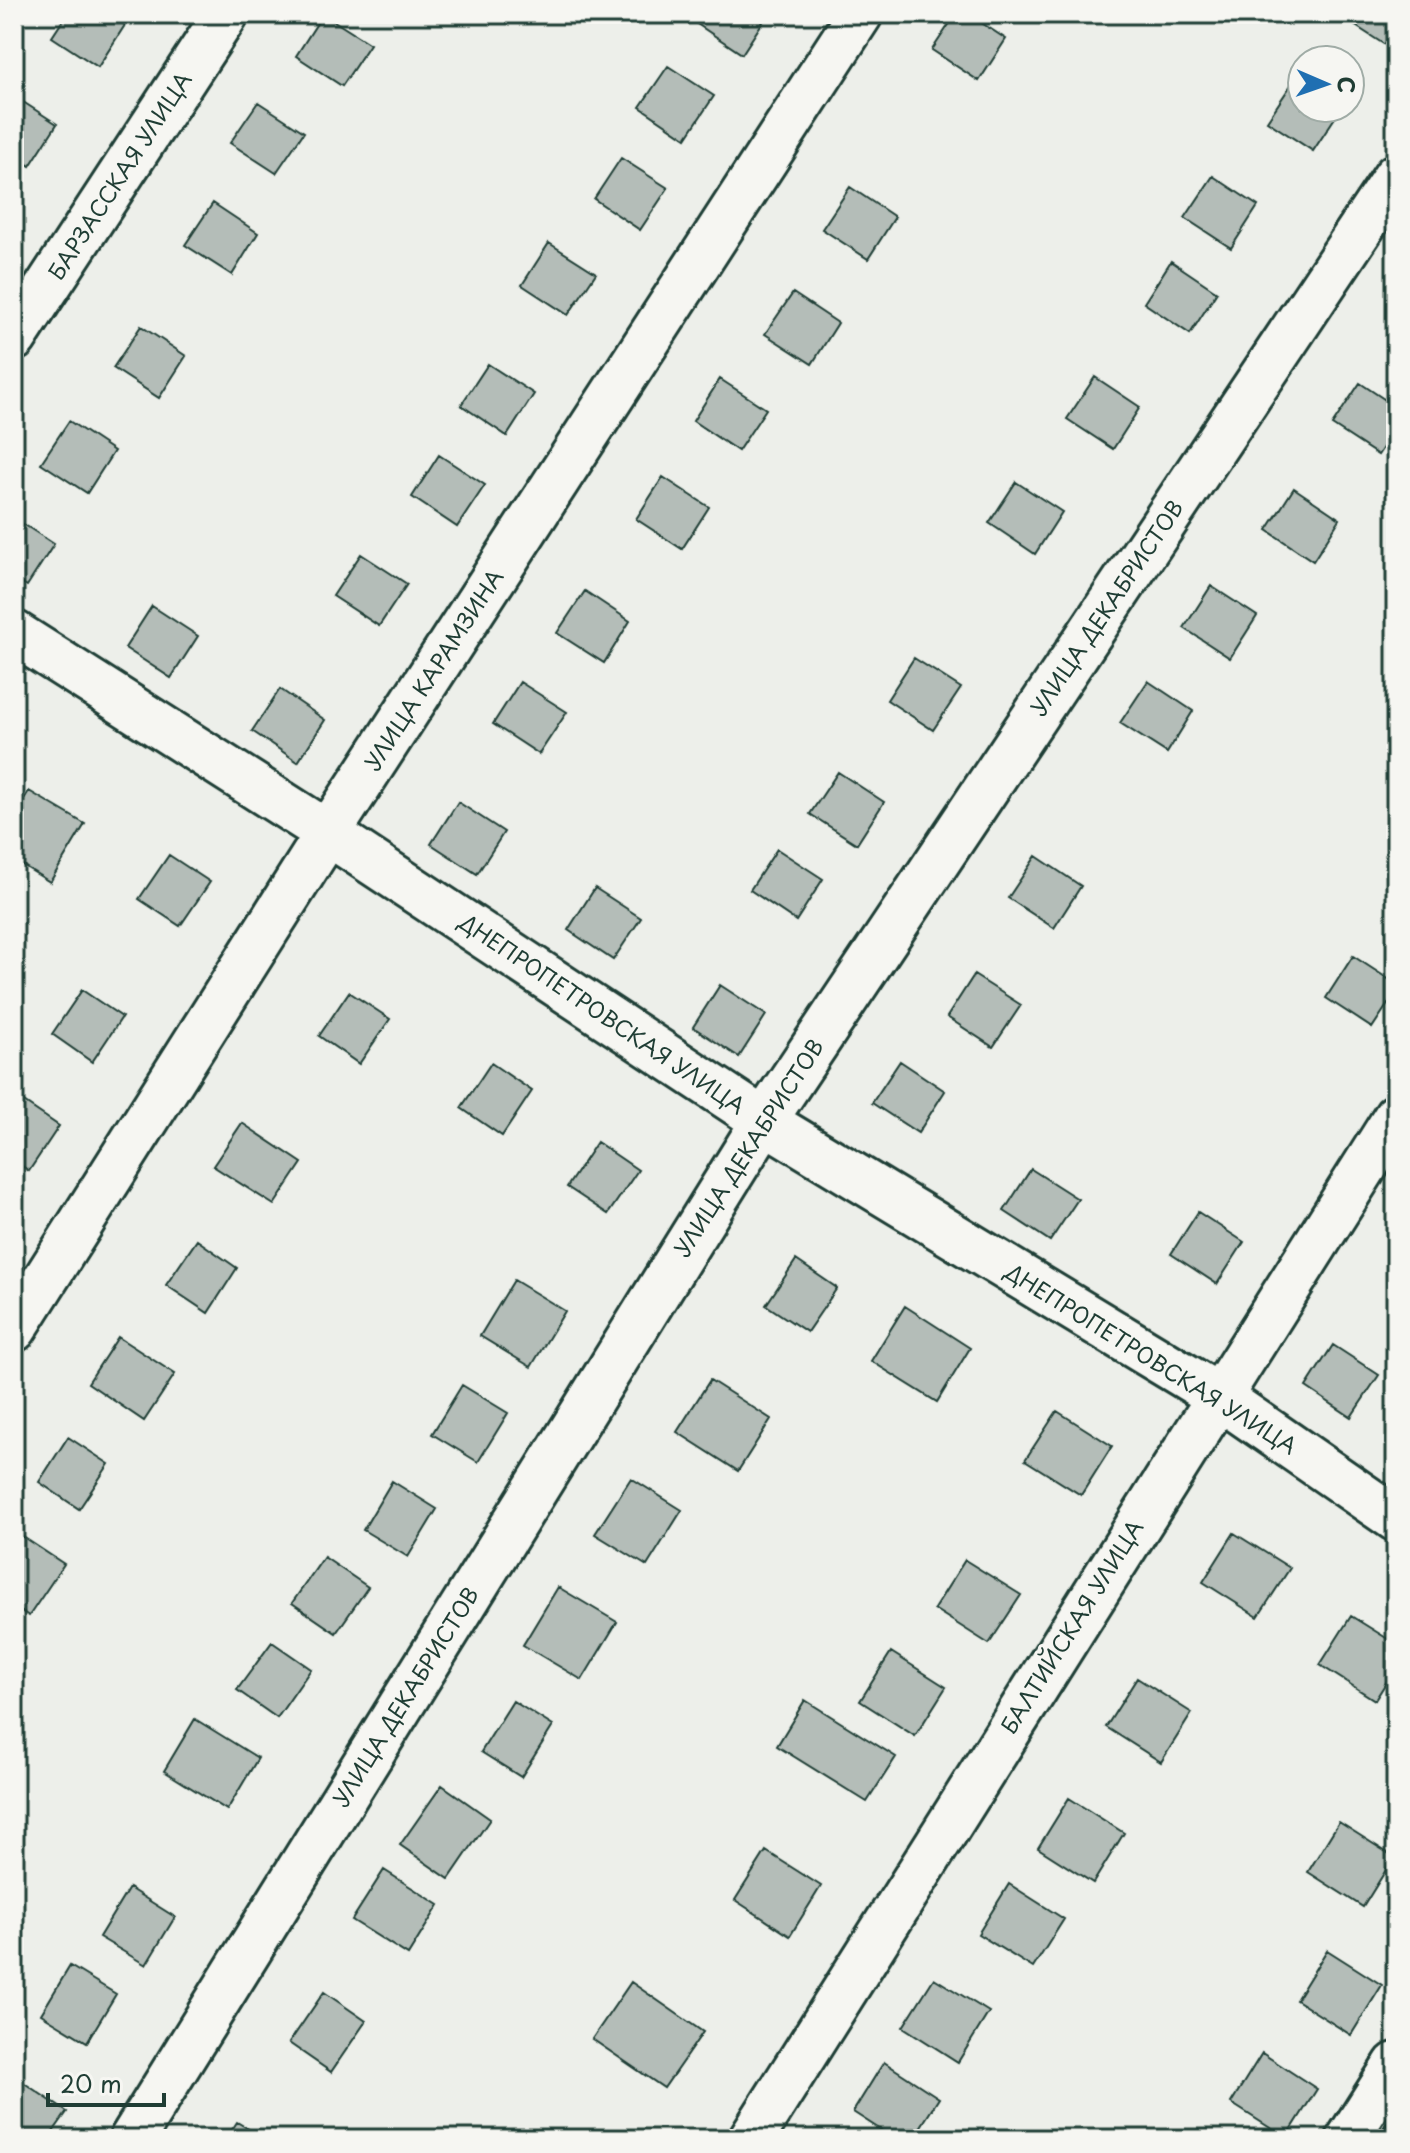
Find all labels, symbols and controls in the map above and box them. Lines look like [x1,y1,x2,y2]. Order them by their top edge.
north arrow [1286,44,1366,124]
street label: БАРЗАССКАЯ УЛИЦА [39,65,199,286]
text: С [1331,76,1364,94]
street label: УЛИЦА ДЕКАБРИСТОВ [1021,493,1190,722]
street label: УЛИЦА КАРАМЗИНА [355,562,510,776]
street label: ДНЕПРОПЕТРОВСКАЯ УЛИЦА [452,904,753,1121]
street label: УЛИЦА ДЕКАБРИСТОВ [665,1032,831,1263]
street label: ДНЕПРОПЕТРОВСКАЯ УЛИЦА [999,1253,1304,1462]
street label: БАЛТИЙСКАЯ УЛИЦА [991,1513,1150,1740]
street label: УЛИЦА ДЕКАБРИСТОВ [323,1580,486,1813]
scale bar [48,2057,164,2107]
text: 20 m [60,2065,122,2101]

